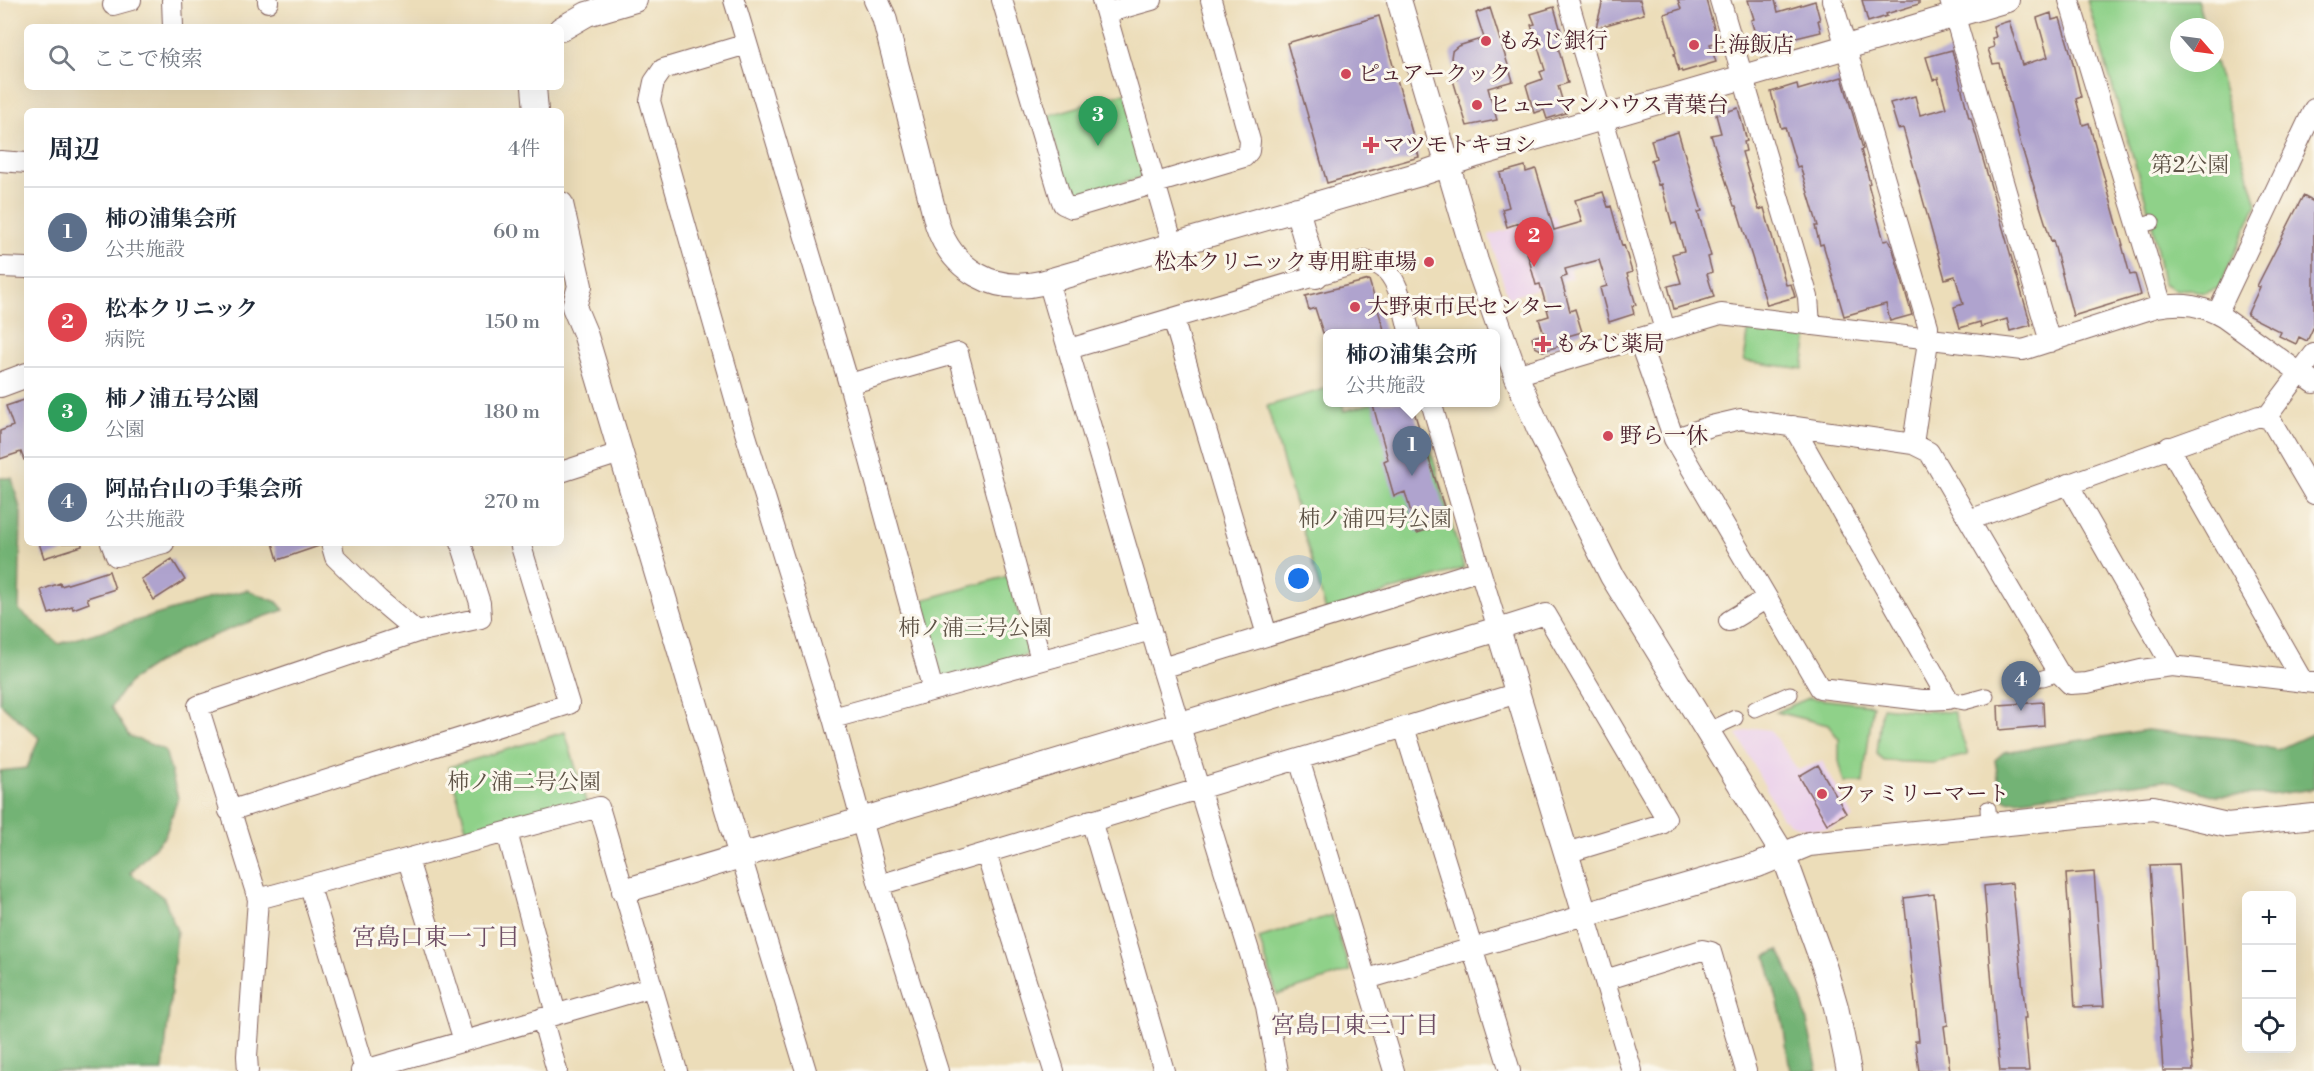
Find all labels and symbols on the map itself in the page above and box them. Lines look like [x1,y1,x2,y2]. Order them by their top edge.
north arrow [2170,18,2224,72]
place label: もみじ銀行 [1498,28,1608,55]
place label: 上海飯店 [1706,32,1794,59]
marker: もみじ銀行 [1479,34,1493,48]
marker: 上海飯店 [1687,38,1701,52]
place label: ピュアークック [1358,61,1511,88]
marker: ピュアークック [1339,67,1353,81]
place label: ヒューマンハウス青葉台 [1489,92,1729,119]
pin: 3 [1078,96,1118,146]
marker: ヒューマンハウス青葉台 [1470,98,1484,112]
place label: マツモトキヨシ [1383,132,1536,159]
marker: マツモトキヨシ [1364,138,1378,152]
park label: 第2公園 [2151,152,2229,179]
pin: 2 [1514,218,1553,267]
place label: 松本クリニック専用駐車場 [1154,249,1417,276]
marker: 松本クリニック専用駐車場 [1422,255,1436,269]
place label: 大野東市民センター [1367,294,1564,321]
marker: 大野東市民センター [1348,300,1362,314]
place label: もみじ薬局 [1555,331,1665,358]
marker: もみじ薬局 [1536,337,1550,351]
place label: 野ら一休 [1620,423,1708,450]
pin: 1 [1392,426,1432,476]
marker: 野ら一休 [1601,429,1615,443]
park label: 柿ノ浦四号公園 [1298,506,1452,533]
your location [1284,564,1313,593]
park label: 柿ノ浦三号公園 [898,615,1052,642]
pin: 4 [2002,662,2040,711]
park label: 柿ノ浦二号公園 [447,769,601,796]
place label: ファミリーマート [1834,781,2010,808]
marker: ファミリーマート [1815,787,1829,801]
district label: 宮島口東一丁目 [352,923,520,953]
district label: 宮島口東三丁目 [1271,1011,1439,1041]

